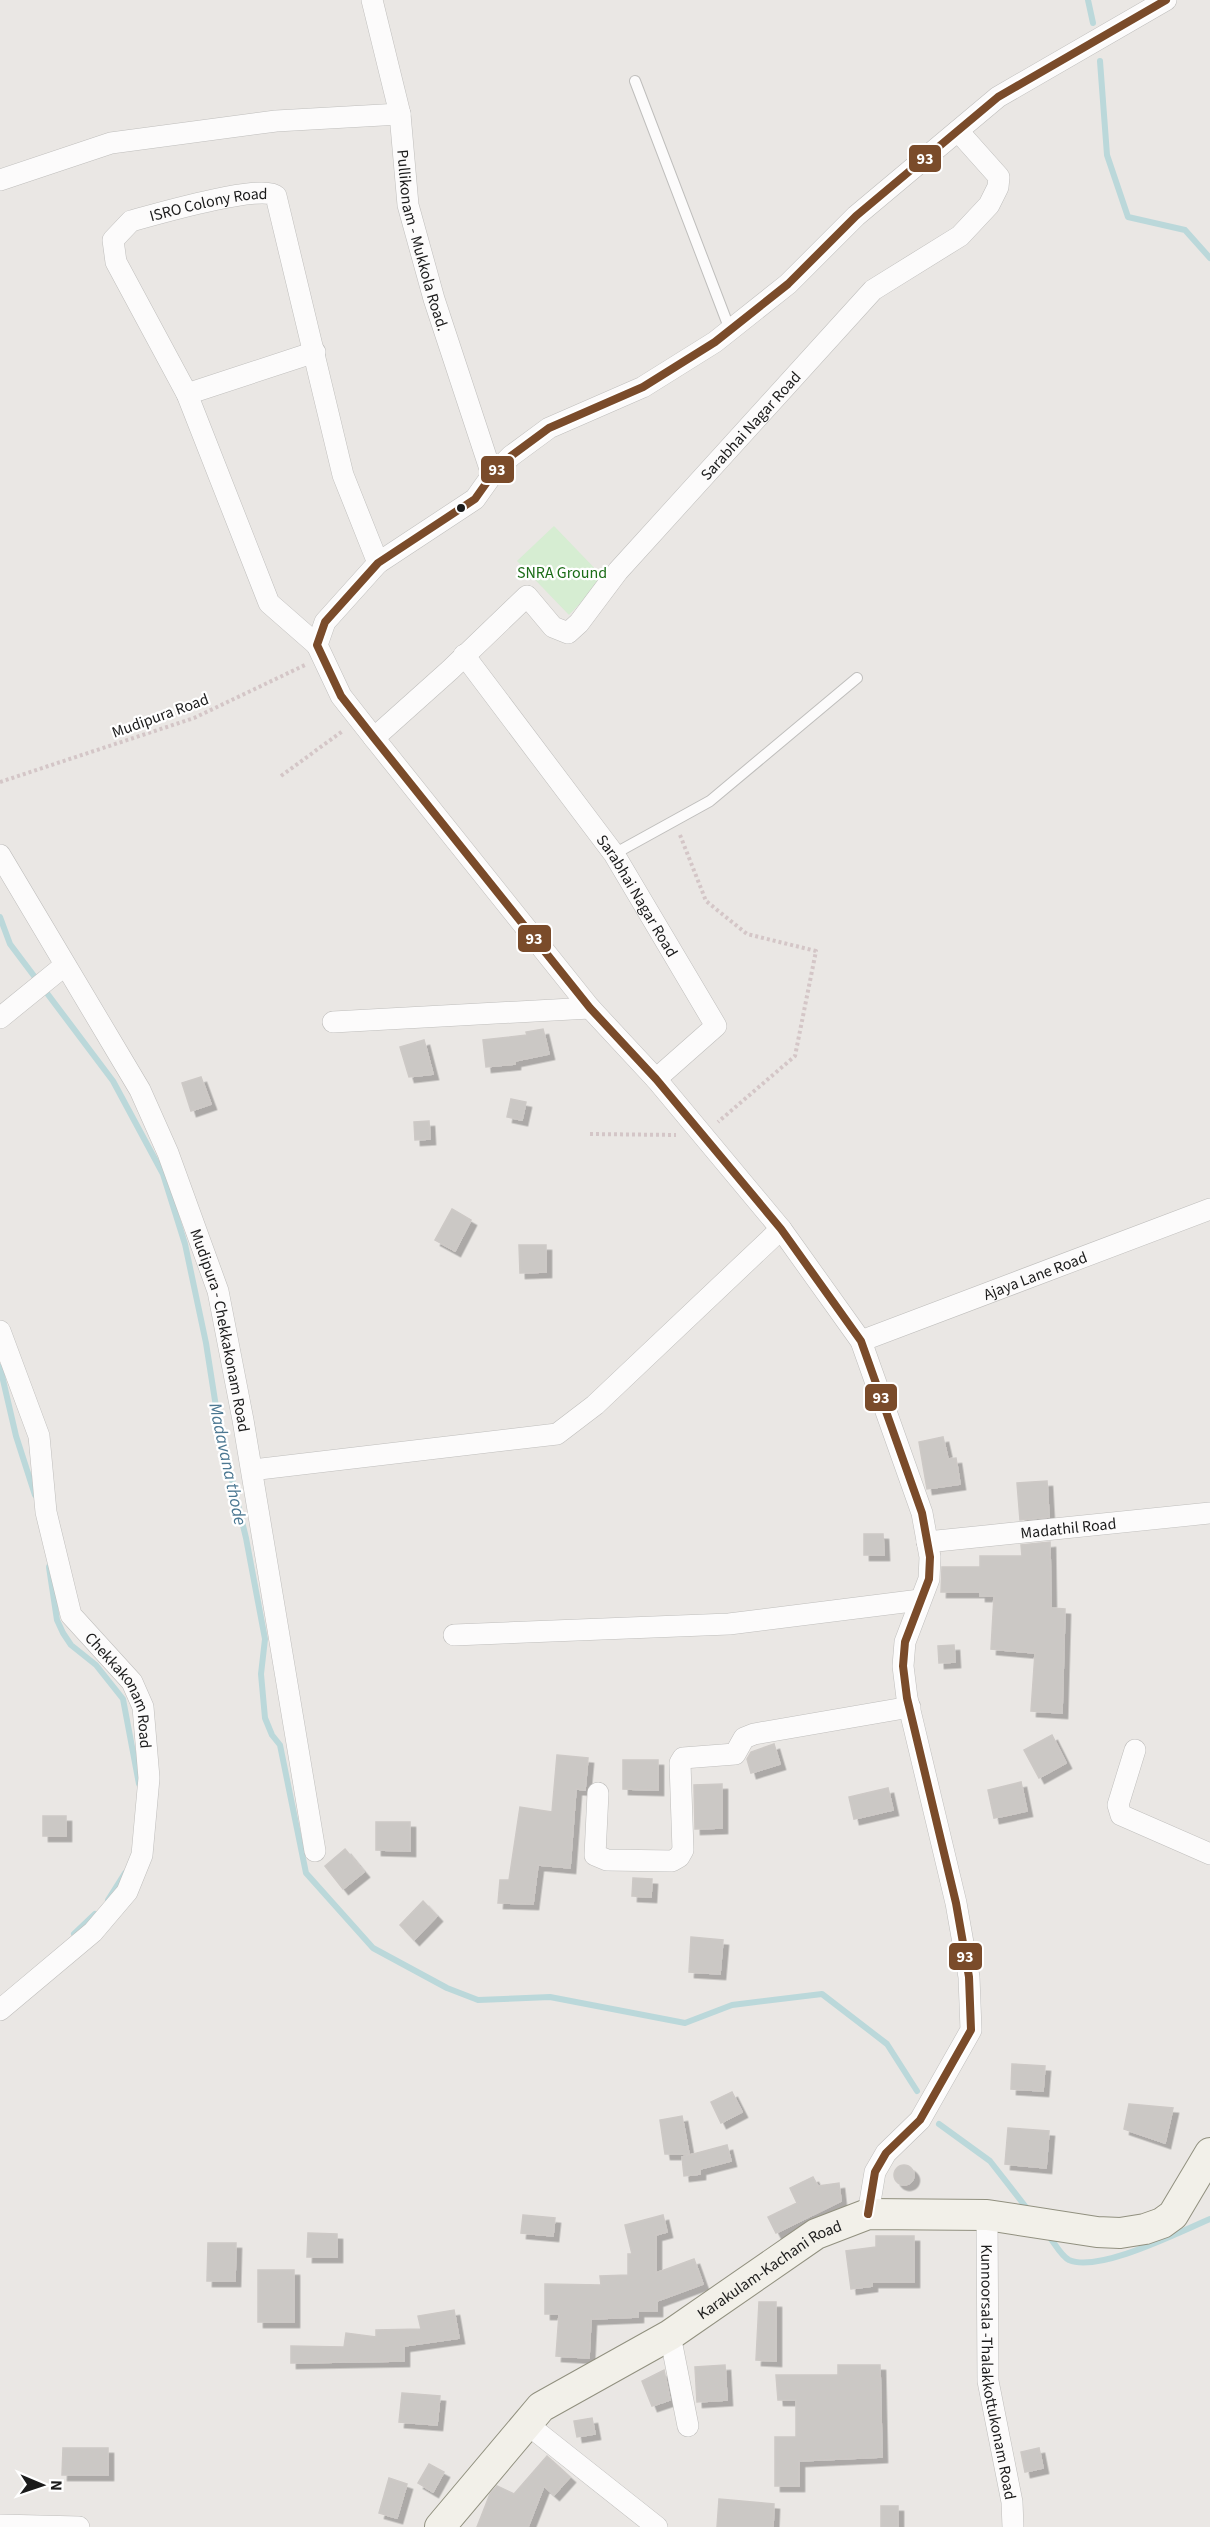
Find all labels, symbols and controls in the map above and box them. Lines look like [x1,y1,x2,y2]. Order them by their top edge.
line badge: 93 [908,144,942,173]
text: 93 [917,148,933,170]
street label: Pullikonam - Mukkola Road. [391,149,454,334]
street label: ISRO Colony Road [147,183,268,227]
street label: Sarabhai Nagar Road [696,367,806,485]
line badge: 93 [480,455,515,484]
text: 93 [489,459,505,481]
unlabelled marker [455,502,467,514]
park label: SNRA Ground [517,562,607,584]
street label: Mudipura Road [109,688,212,744]
street label: Sarabhai Nagar Road [591,830,683,962]
line badge: 93 [517,924,552,953]
text: 93 [526,928,542,950]
street label: Mudipura - Chekkakonam Road [184,1226,255,1434]
street label: Ajaya Lane Road [980,1247,1090,1306]
line badge: 93 [864,1383,898,1412]
text: 93 [873,1387,889,1409]
water label: Madavana thode [202,1401,253,1528]
street label: Madathil Road [1019,1513,1117,1544]
street label: Chekkakonam Road [80,1627,156,1749]
line badge: 93 [948,1942,983,1971]
text: 93 [957,1946,973,1968]
street label: Karakulam-Kachani Road [693,2215,845,2325]
street label: Kunnoorsala -Thalakkottukonam Road [975,2244,1021,2502]
north arrow [12,2455,72,2515]
text: N [45,2480,67,2491]

